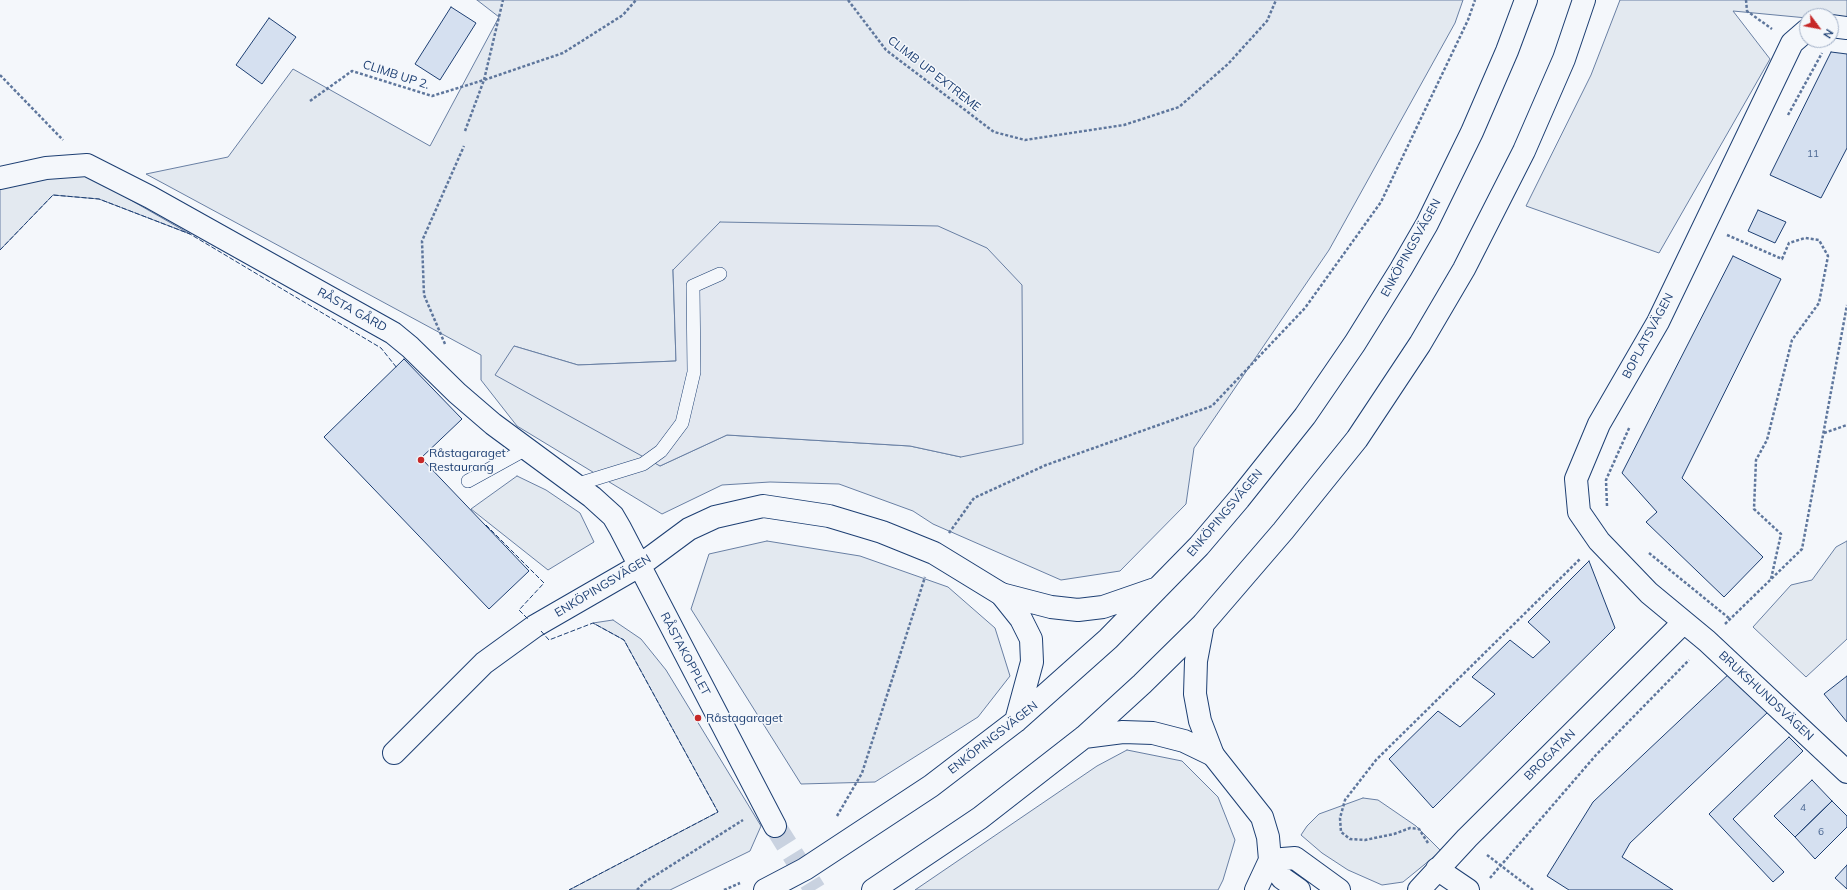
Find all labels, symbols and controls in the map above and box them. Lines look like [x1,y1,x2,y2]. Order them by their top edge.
north arrow [1799,8,1839,48]
text: N [1820,27,1836,41]
street label: CLIMB UP EXTREME [885,33,983,115]
street label: CLIMB UP 2. [361,57,431,93]
house number: 11 [1807,148,1819,160]
street label: ENKÖPINGSVÄGEN [1378,197,1444,299]
street label: RÅSTA GÅRD [315,285,389,335]
street label: BOPLATSVÄGEN [1619,291,1677,381]
place label: Råstagaraget Restaurang [429,446,506,474]
marker: Råstagaraget Restaurang [416,455,426,465]
street label: ENKÖPINGSVÄGEN [1184,466,1266,560]
street label: ENKÖPINGSVÄGEN [552,552,654,620]
street label: RÅSTAKOPPLET [657,610,713,698]
street label: BRUKSHUNDSVÄGEN [1716,648,1816,744]
street label: ENKÖPINGSVÄGEN [945,699,1041,777]
place label: Råstagaraget [706,711,783,725]
marker: Råstagaraget [693,713,703,723]
street label: BROGATAN [1521,726,1579,784]
house number: 4 [1800,802,1806,814]
house number: 6 [1818,826,1824,838]

